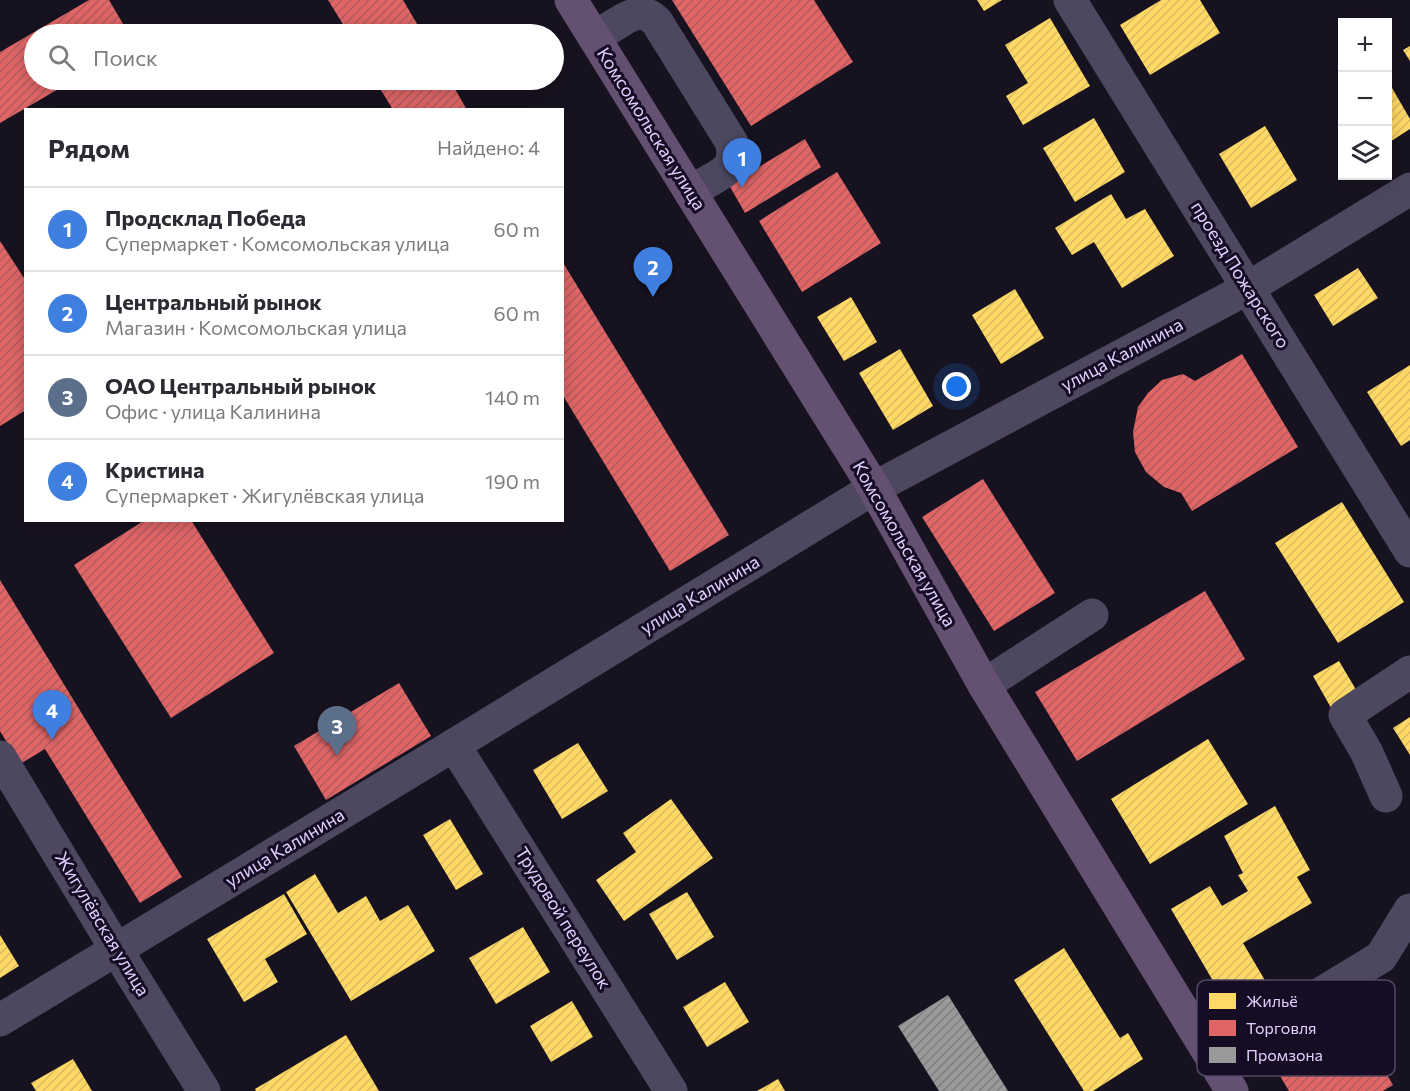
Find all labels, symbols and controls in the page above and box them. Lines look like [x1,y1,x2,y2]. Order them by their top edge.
map controls [1338,18,1392,180]
button: + [1338,18,1392,72]
search box [24,24,564,90]
icon: search [45,41,78,74]
street label: Комсомольская улица [593,43,711,214]
text: Поиск [93,44,158,71]
button: − [1338,72,1392,126]
button: layers [1338,126,1392,180]
text: Рядом [48,132,130,163]
text: Найдено: 4 [437,135,540,159]
pin: 1 [722,138,762,188]
street label: проезд Пожарского [1187,197,1295,352]
text: Продсклад Победа [105,204,306,231]
text: 1 [63,217,72,241]
text: 60 m [494,217,540,241]
text: Супермаркет · Комсомольская улица [105,231,450,255]
pin: 2 [634,248,672,297]
text: Центральный рынок [105,288,322,315]
text: 2 [62,301,73,325]
text: 60 m [494,301,540,325]
street label: улица Калинина [1057,313,1186,396]
text: Магазин · Комсомольская улица [105,315,407,339]
text: ОАО Центральный рынок [105,372,376,399]
your location [942,372,971,401]
text: 3 [62,385,73,409]
text: 140 m [485,385,540,409]
text: Офис · улица Калинина [105,399,321,423]
text: Кристина [105,456,204,483]
street label: Комсомольская улица [848,457,961,630]
text: 4 [61,469,74,493]
text: 190 m [485,469,540,493]
text: Супермаркет · Жигулёвская улица [105,483,424,507]
street label: улица Калинина [636,550,763,638]
pin: 4 [32,690,72,740]
pin: 3 [318,706,356,756]
street label: улица Калинина [221,803,348,891]
street label: Трудовой переулок [511,842,617,993]
street label: Жигулёвская улица [51,847,155,1000]
legend [1197,980,1395,1076]
text: Жильё [1246,991,1298,1010]
text: Торговля [1246,1018,1317,1037]
text: Промзона [1246,1045,1323,1064]

